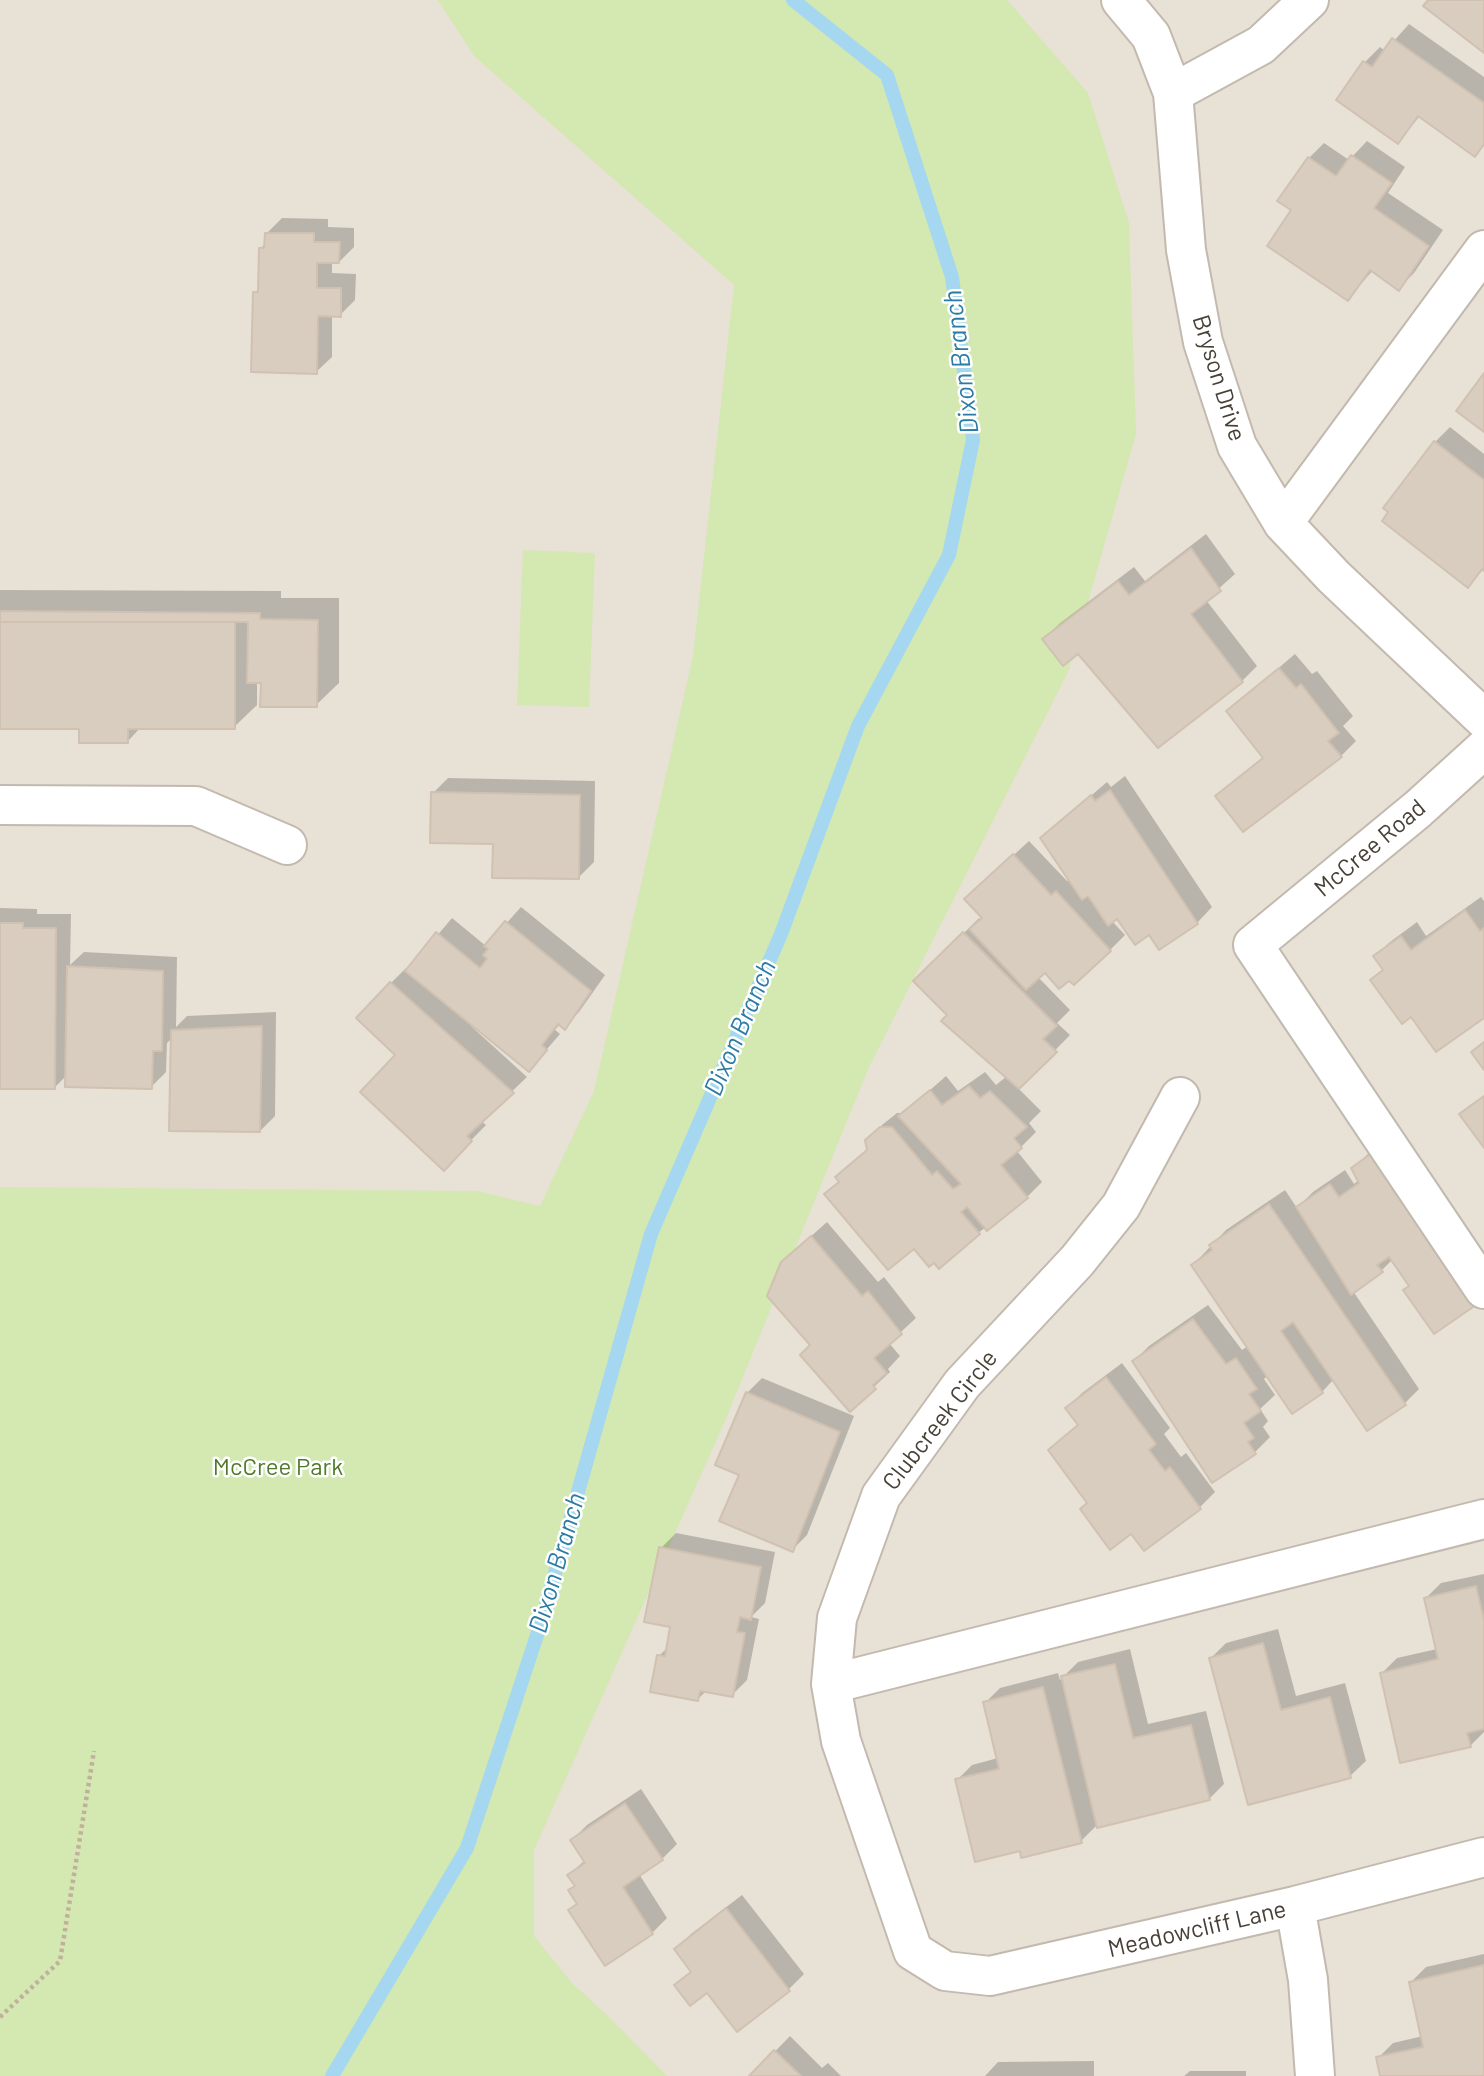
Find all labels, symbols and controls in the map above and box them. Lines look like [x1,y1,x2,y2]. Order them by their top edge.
water label: Dixon Branch [937,288,985,436]
street label: Bryson Drive [1186,311,1252,445]
street label: McCree Road [1309,793,1431,903]
water label: Dixon Branch [697,955,783,1101]
street label: Clubcreek Circle [876,1344,1004,1496]
park label: McCree Park [213,1453,343,1481]
water label: Dixon Branch [522,1489,592,1637]
street label: Meadowcliff Lane [1105,1894,1289,1964]

